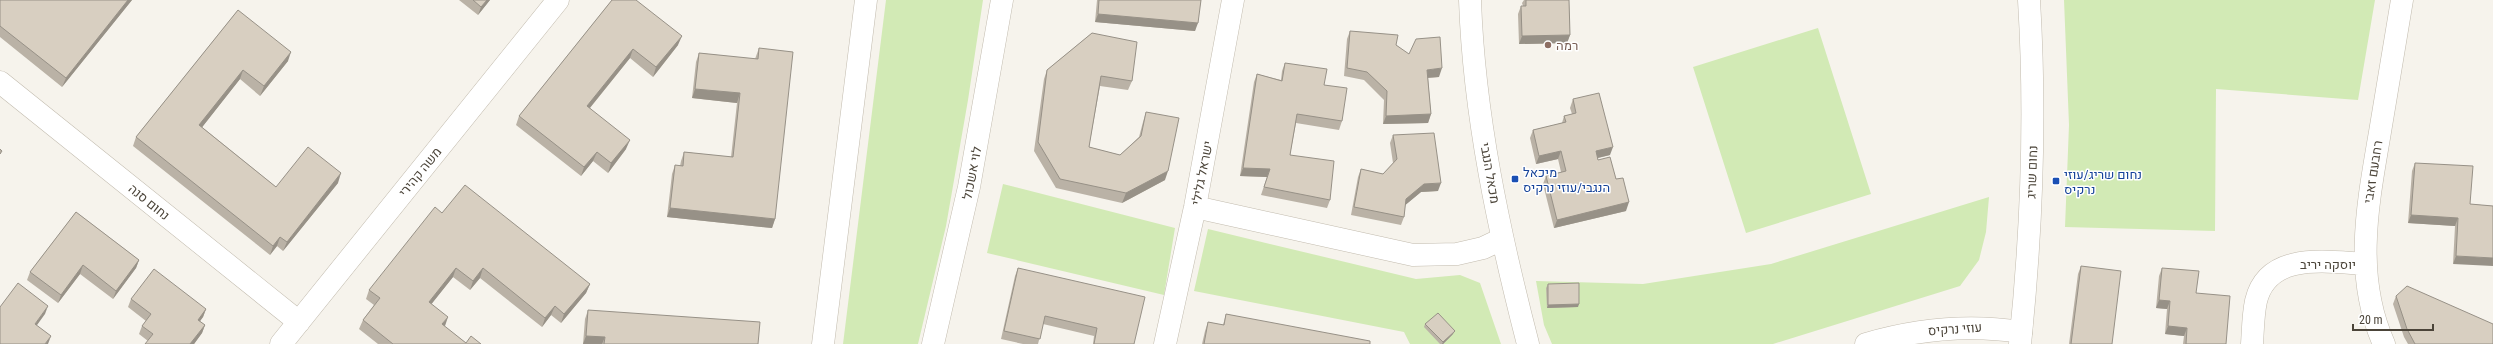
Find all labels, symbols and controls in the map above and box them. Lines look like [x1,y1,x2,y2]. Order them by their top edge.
place label: רמה [1556,38,1578,53]
marker: רמה [1543,40,1553,50]
street label: רחבעם זאבי [2361,139,2385,205]
street label: ישראל גלילי [1188,140,1216,206]
street label: מכאל הנגבי [1477,141,1503,205]
street label: משה קהירי [396,144,444,200]
street label: לוי אשכול [960,145,985,201]
street label: נחום שריג [2024,145,2040,199]
place label: מיכאל הנגבי/עוזי נרקיס [1523,165,1610,195]
place label: נחום שריג/עוזי נרקיס [2064,167,2142,197]
marker: מיכאל הנגבי/עוזי נרקיס [1510,174,1520,184]
marker: נחום שריג/עוזי נרקיס [2051,176,2061,186]
street label: נחום סנה [126,181,172,223]
street label: יוסקה יריב [2300,257,2356,272]
scale bar [2353,306,2433,332]
text: 20 m [2359,313,2383,327]
street label: עוזי נרקיס [1927,320,1983,338]

